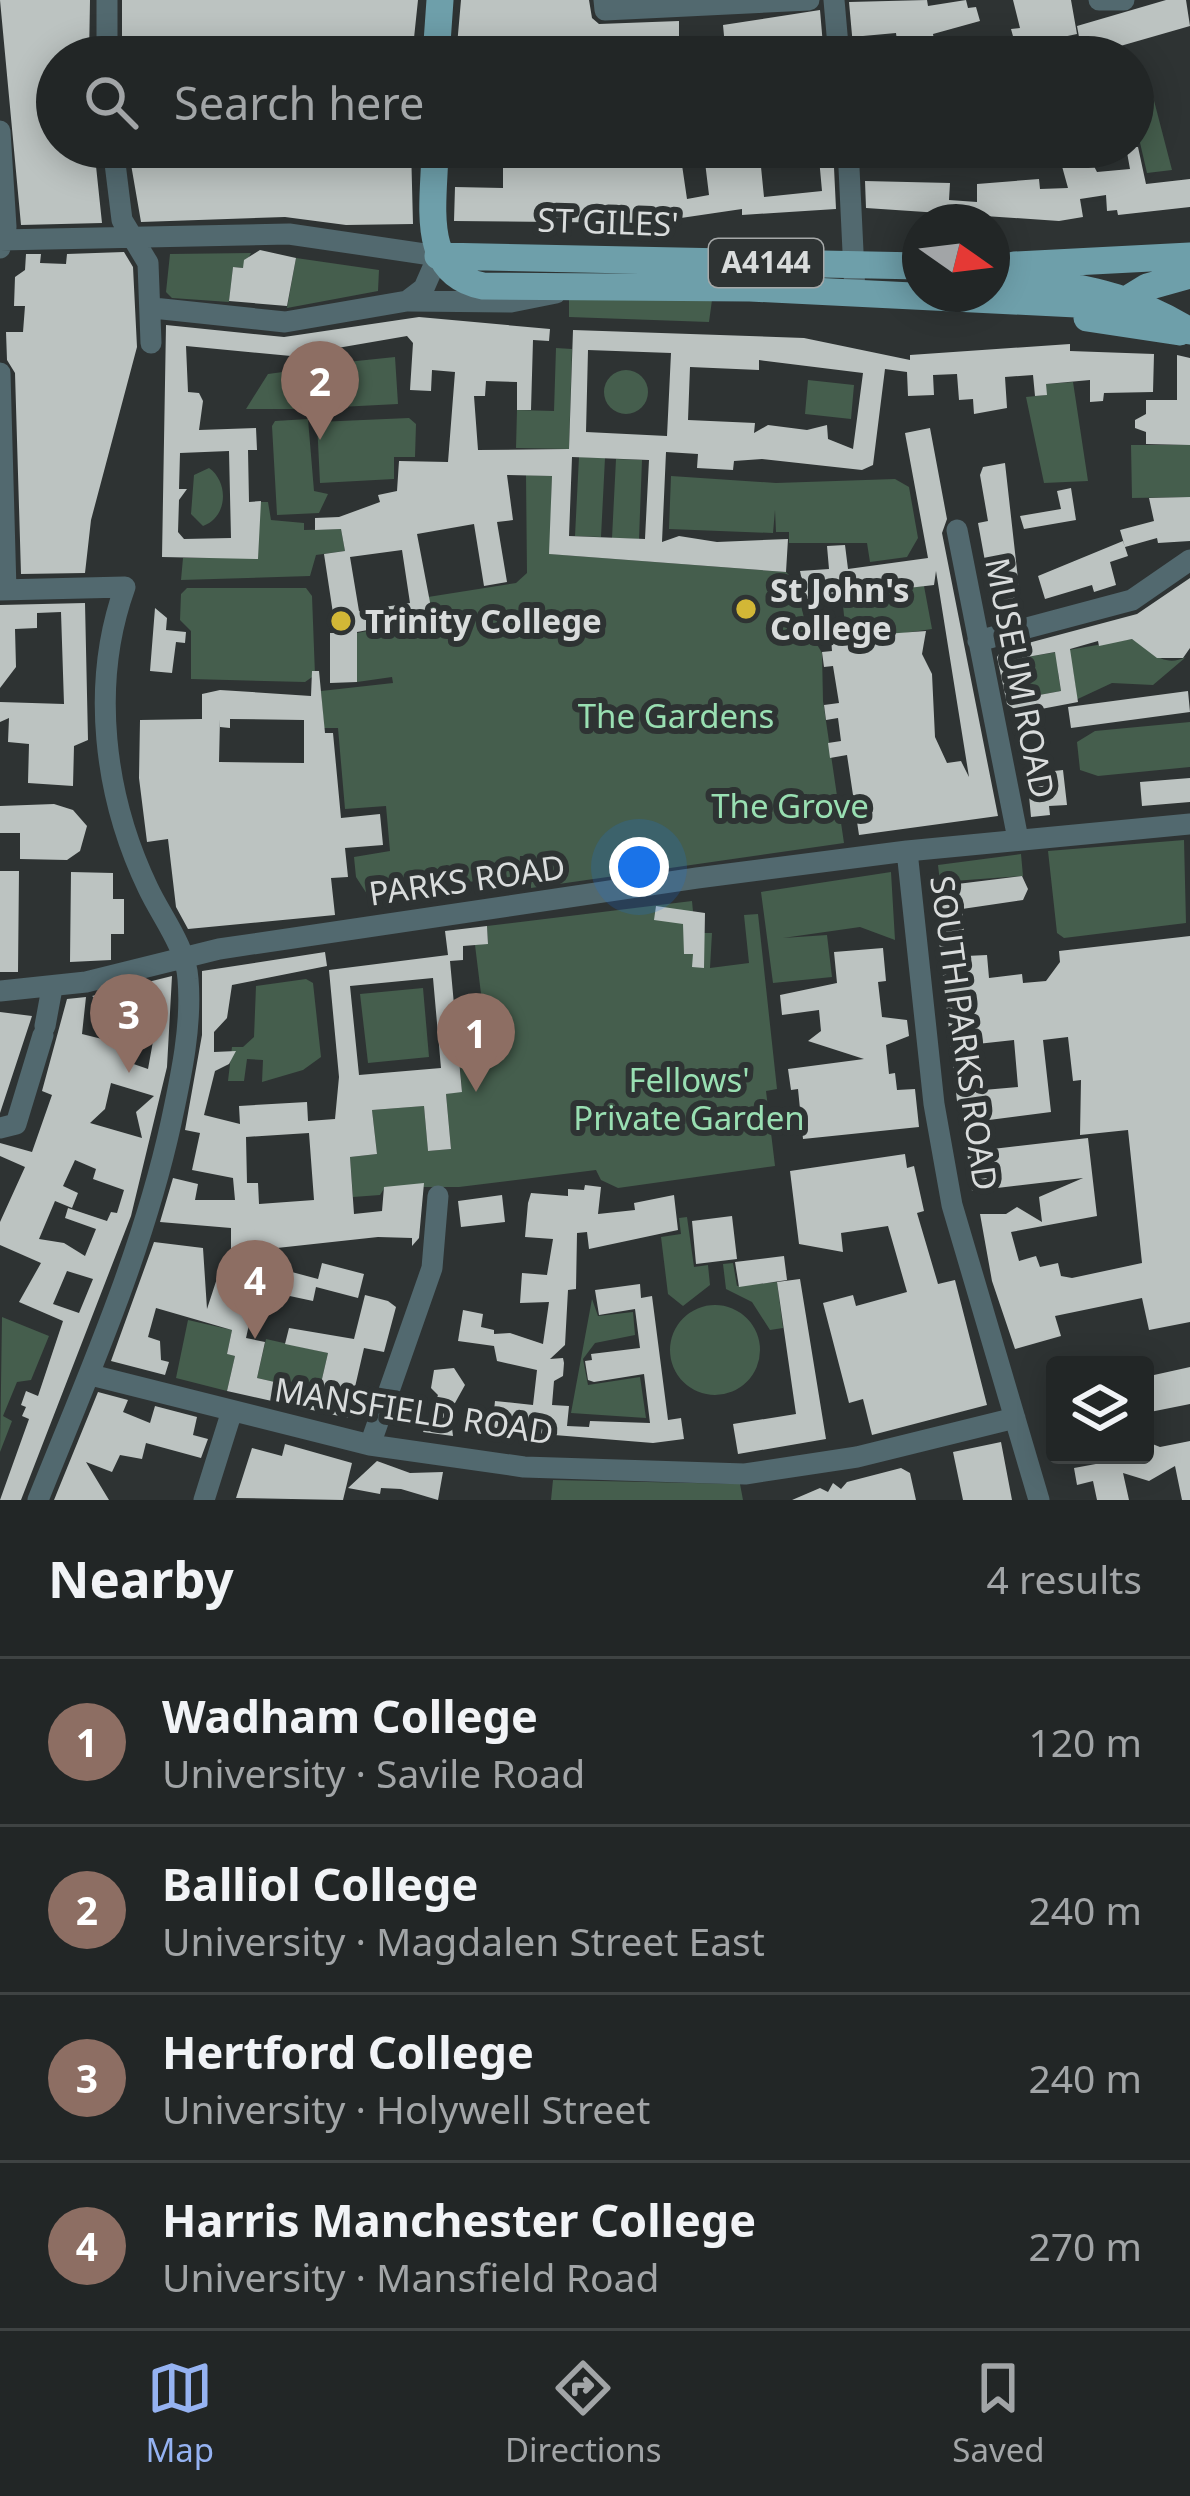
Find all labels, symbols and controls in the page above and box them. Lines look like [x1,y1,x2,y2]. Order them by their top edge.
search box [36,36,1154,168]
icon: search [78,69,144,135]
text: Search here [174,72,424,133]
street label: ST GILES' [537,197,679,246]
north arrow [902,204,1010,312]
road number: A4144 [709,239,823,287]
pin: 2 [281,341,359,440]
street label: MUSEUM ROAD [975,554,1066,802]
place label: St John's College [770,567,910,650]
marker: St John's College [733,596,759,622]
place label: Trinity College [365,598,602,643]
marker: Trinity College [328,608,354,634]
park label: The Gardens [578,693,774,738]
park label: The Grove [711,783,869,828]
your location [609,837,669,897]
street label: PARKS ROAD [366,843,568,916]
street label: SOUTH PARKS ROAD [920,873,1009,1193]
pin: 3 [90,974,168,1073]
pin: 1 [437,993,515,1092]
park label: Fellows' Private Garden [573,1057,805,1140]
pin: 4 [216,1240,294,1339]
map controls [1046,1356,1154,1464]
button: layers [1046,1356,1154,1464]
street label: MANSFIELD ROAD [271,1366,557,1455]
text: Nearby [48,1543,234,1613]
text: 4 results [987,1552,1142,1605]
text: Wadham College [162,1685,538,1746]
text: 1 [76,1715,98,1768]
text: 120 m [1028,1715,1142,1768]
text: University · Savile Road [162,1746,585,1799]
text: Balliol College [162,1853,478,1914]
text: 2 [76,1883,98,1936]
text: 240 m [1028,1883,1142,1936]
text: University · Magdalen Street East [162,1914,765,1967]
text: Hertford College [162,2021,534,2082]
text: 3 [76,2051,98,2104]
text: 240 m [1028,2051,1142,2104]
text: University · Holywell Street [162,2082,650,2135]
text: Harris Manchester College [162,2189,756,2250]
text: 4 [76,2219,98,2272]
text: 270 m [1028,2219,1142,2272]
text: University · Mansfield Road [162,2250,659,2303]
tab: Map [145,2355,214,2472]
tab: Directions [505,2355,662,2472]
tab: Saved [952,2355,1045,2472]

